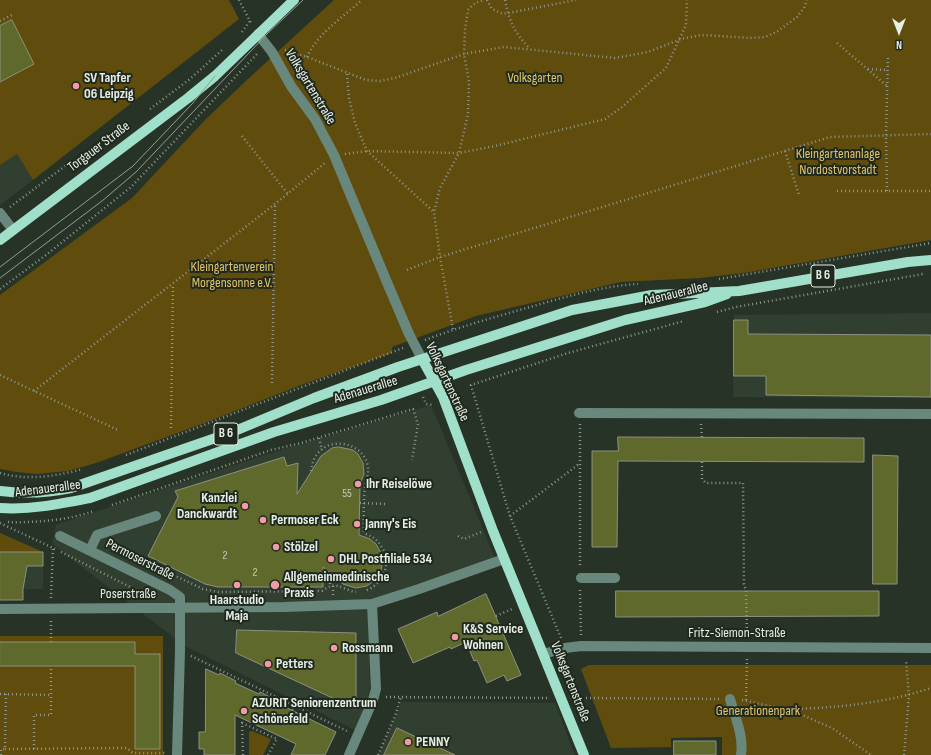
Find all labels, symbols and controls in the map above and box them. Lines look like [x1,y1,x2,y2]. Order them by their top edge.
north arrow [879,12,919,52]
text: N [896,38,902,51]
street label: Volksgartenstraße [281,46,339,128]
place label: SV Tapfer 06 Leipzig [84,70,134,102]
park label: Volksgarten [507,70,563,86]
marker: SV Tapfer 06 Leipzig [71,81,81,91]
street label: Torgauer Straße [65,118,133,176]
park label: Kleingartenanlage Nordostvorstadt [796,146,880,178]
park label: Kleingartenverein Morgensonne e.V. [191,259,273,292]
road number: B 6 [811,265,835,287]
street label: Adenauerallee [642,278,710,310]
street label: Volksgartenstraße [421,340,473,424]
street label: Adenauerallee [332,372,400,408]
road number: B 6 [214,423,238,445]
place label: Ihr Reiselöwe [366,476,432,492]
street label: Adenauerallee [14,477,82,501]
marker: Ihr Reiselöwe [353,479,363,489]
house number: 55 [342,487,352,501]
place label: Kanzlei Danckwardt [177,490,237,522]
marker: Kanzlei Danckwardt [240,501,250,511]
place label: Permoser Eck [271,512,339,528]
marker: Permoser Eck [258,515,268,525]
place label: Janny's Eis [365,516,416,532]
marker: Janny's Eis [352,519,362,529]
street label: Permoserstraße [103,536,177,584]
place label: Stölzel [284,539,318,555]
marker: Stölzel [271,542,281,552]
house number: 2 [223,549,227,563]
place label: DHL Postfiliale 534 [339,551,432,567]
marker: DHL Postfiliale 534 [326,554,336,564]
house number: 2 [253,566,257,580]
place label: Allgemeinmedinische Praxis [284,569,389,602]
marker: Allgemeinmedinische Praxis [269,579,281,591]
marker: Haarstudio Maja [232,580,242,590]
street label: Poserstraße [100,586,156,602]
place label: Haarstudio Maja [210,592,264,624]
place label: K&S Service Wohnen [463,621,523,654]
street label: Fritz-Siemon-Straße [688,625,786,641]
marker: K&S Service Wohnen [450,632,460,642]
street label: Volksgartenstraße [546,639,594,725]
place label: Rossmann [342,640,393,656]
marker: Rossmann [329,643,339,653]
place label: Petters [276,656,313,672]
marker: Petters [263,659,273,669]
place label: AZURIT Seniorenzentrum Schönefeld [252,695,376,728]
park label: Generationenpark [716,703,800,719]
marker: AZURIT Seniorenzentrum Schönefeld [239,706,249,716]
place label: PENNY [416,734,450,750]
marker: PENNY [403,737,413,747]

